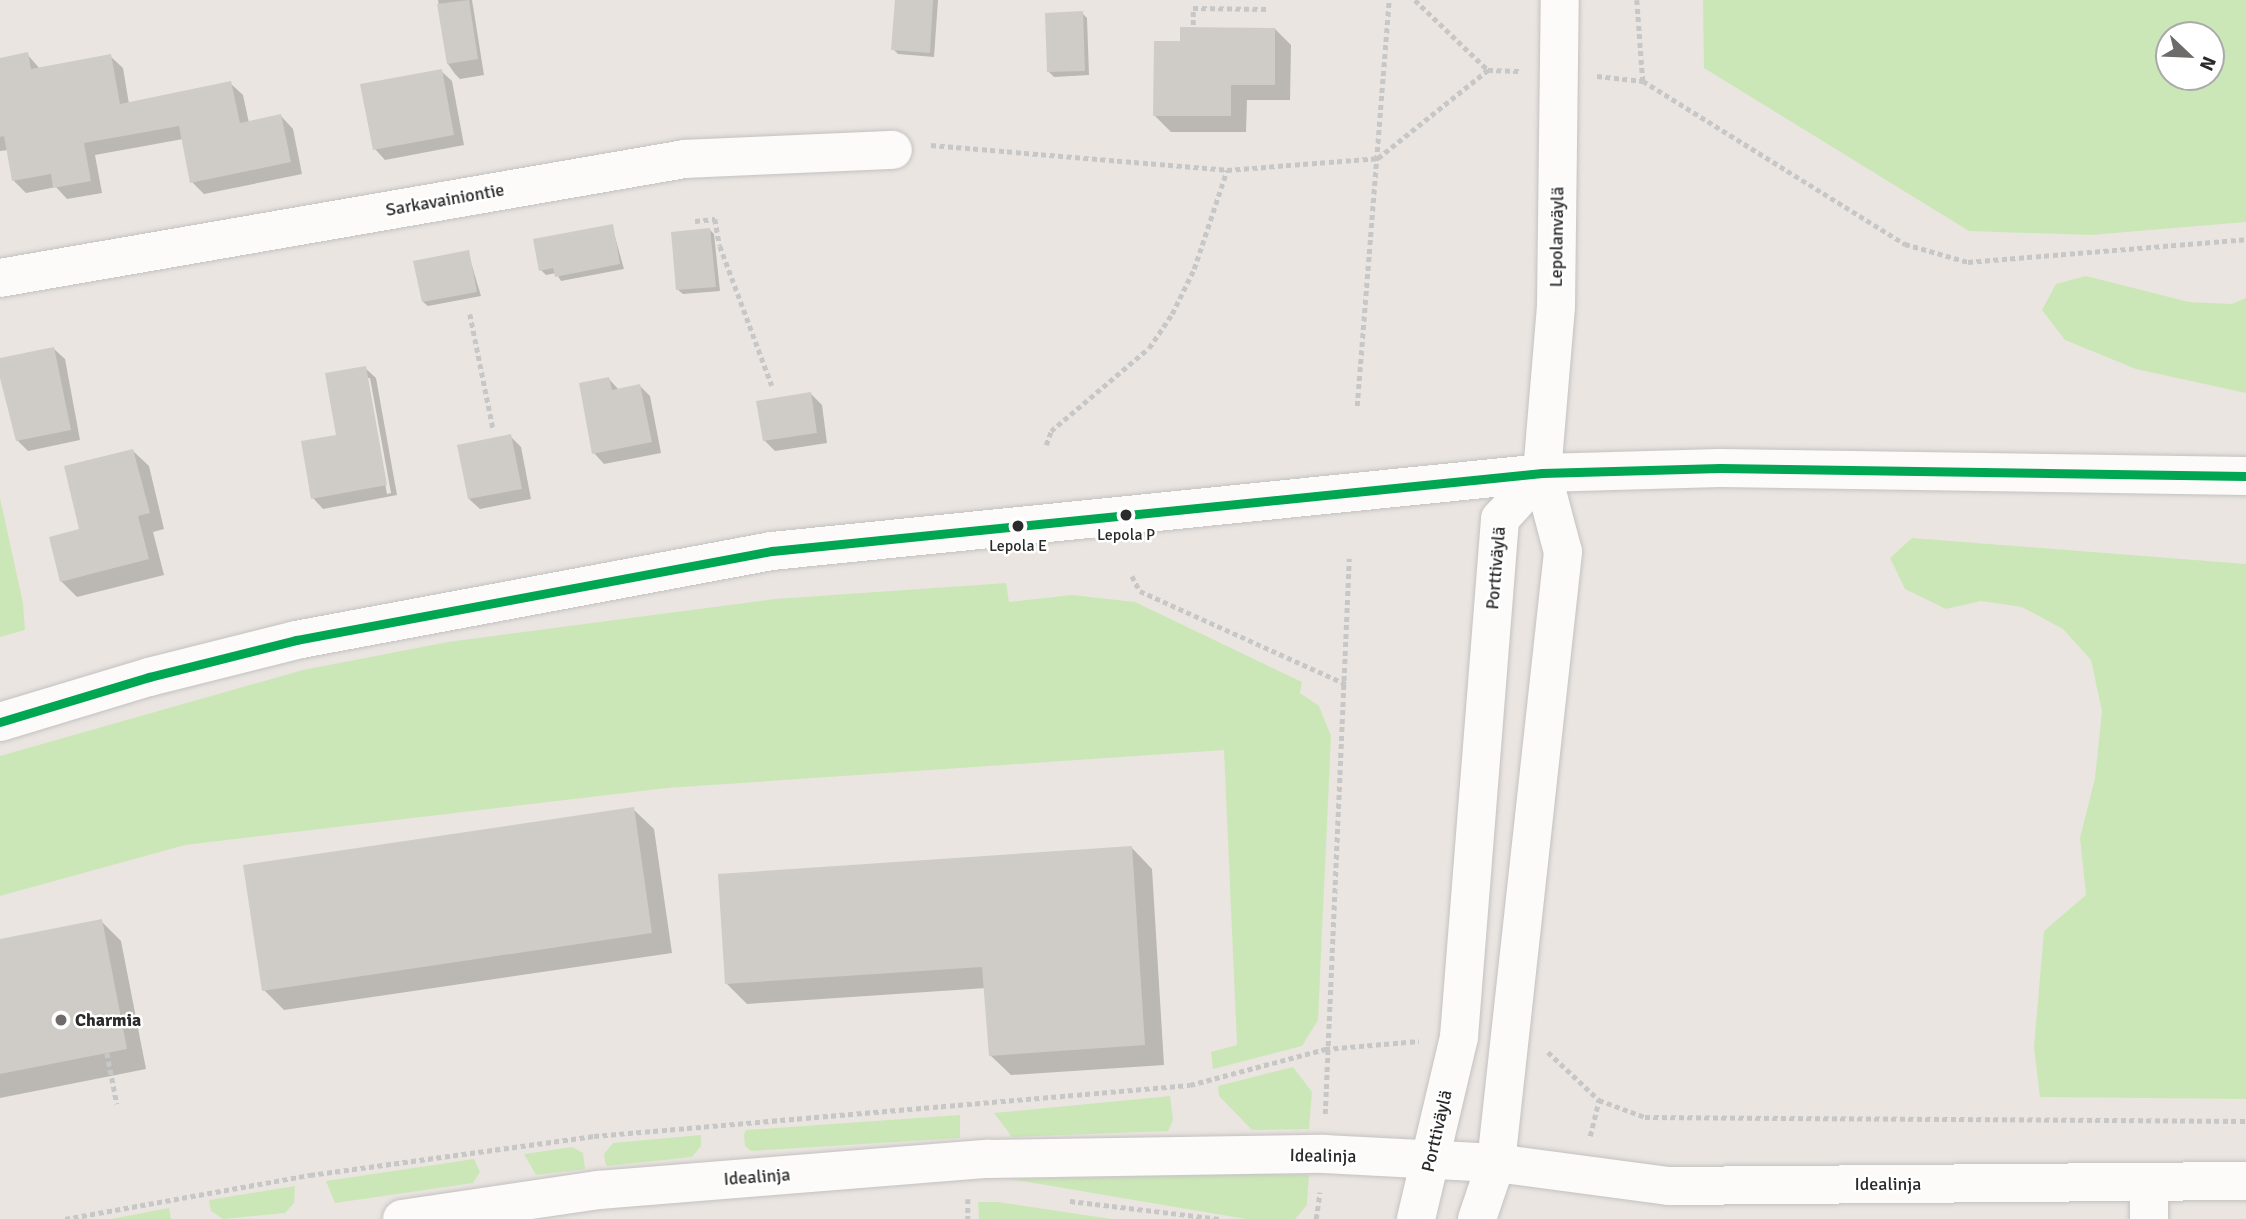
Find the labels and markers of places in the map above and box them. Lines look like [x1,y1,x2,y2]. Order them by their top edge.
marker: Lepola P [1119,508,1133,522]
marker: Lepola E [1011,519,1025,533]
place label: Lepola P [1097,525,1155,545]
place label: Lepola E [989,536,1047,556]
place label: Charmia [75,1009,141,1031]
marker: Charmia [53,1012,69,1028]

